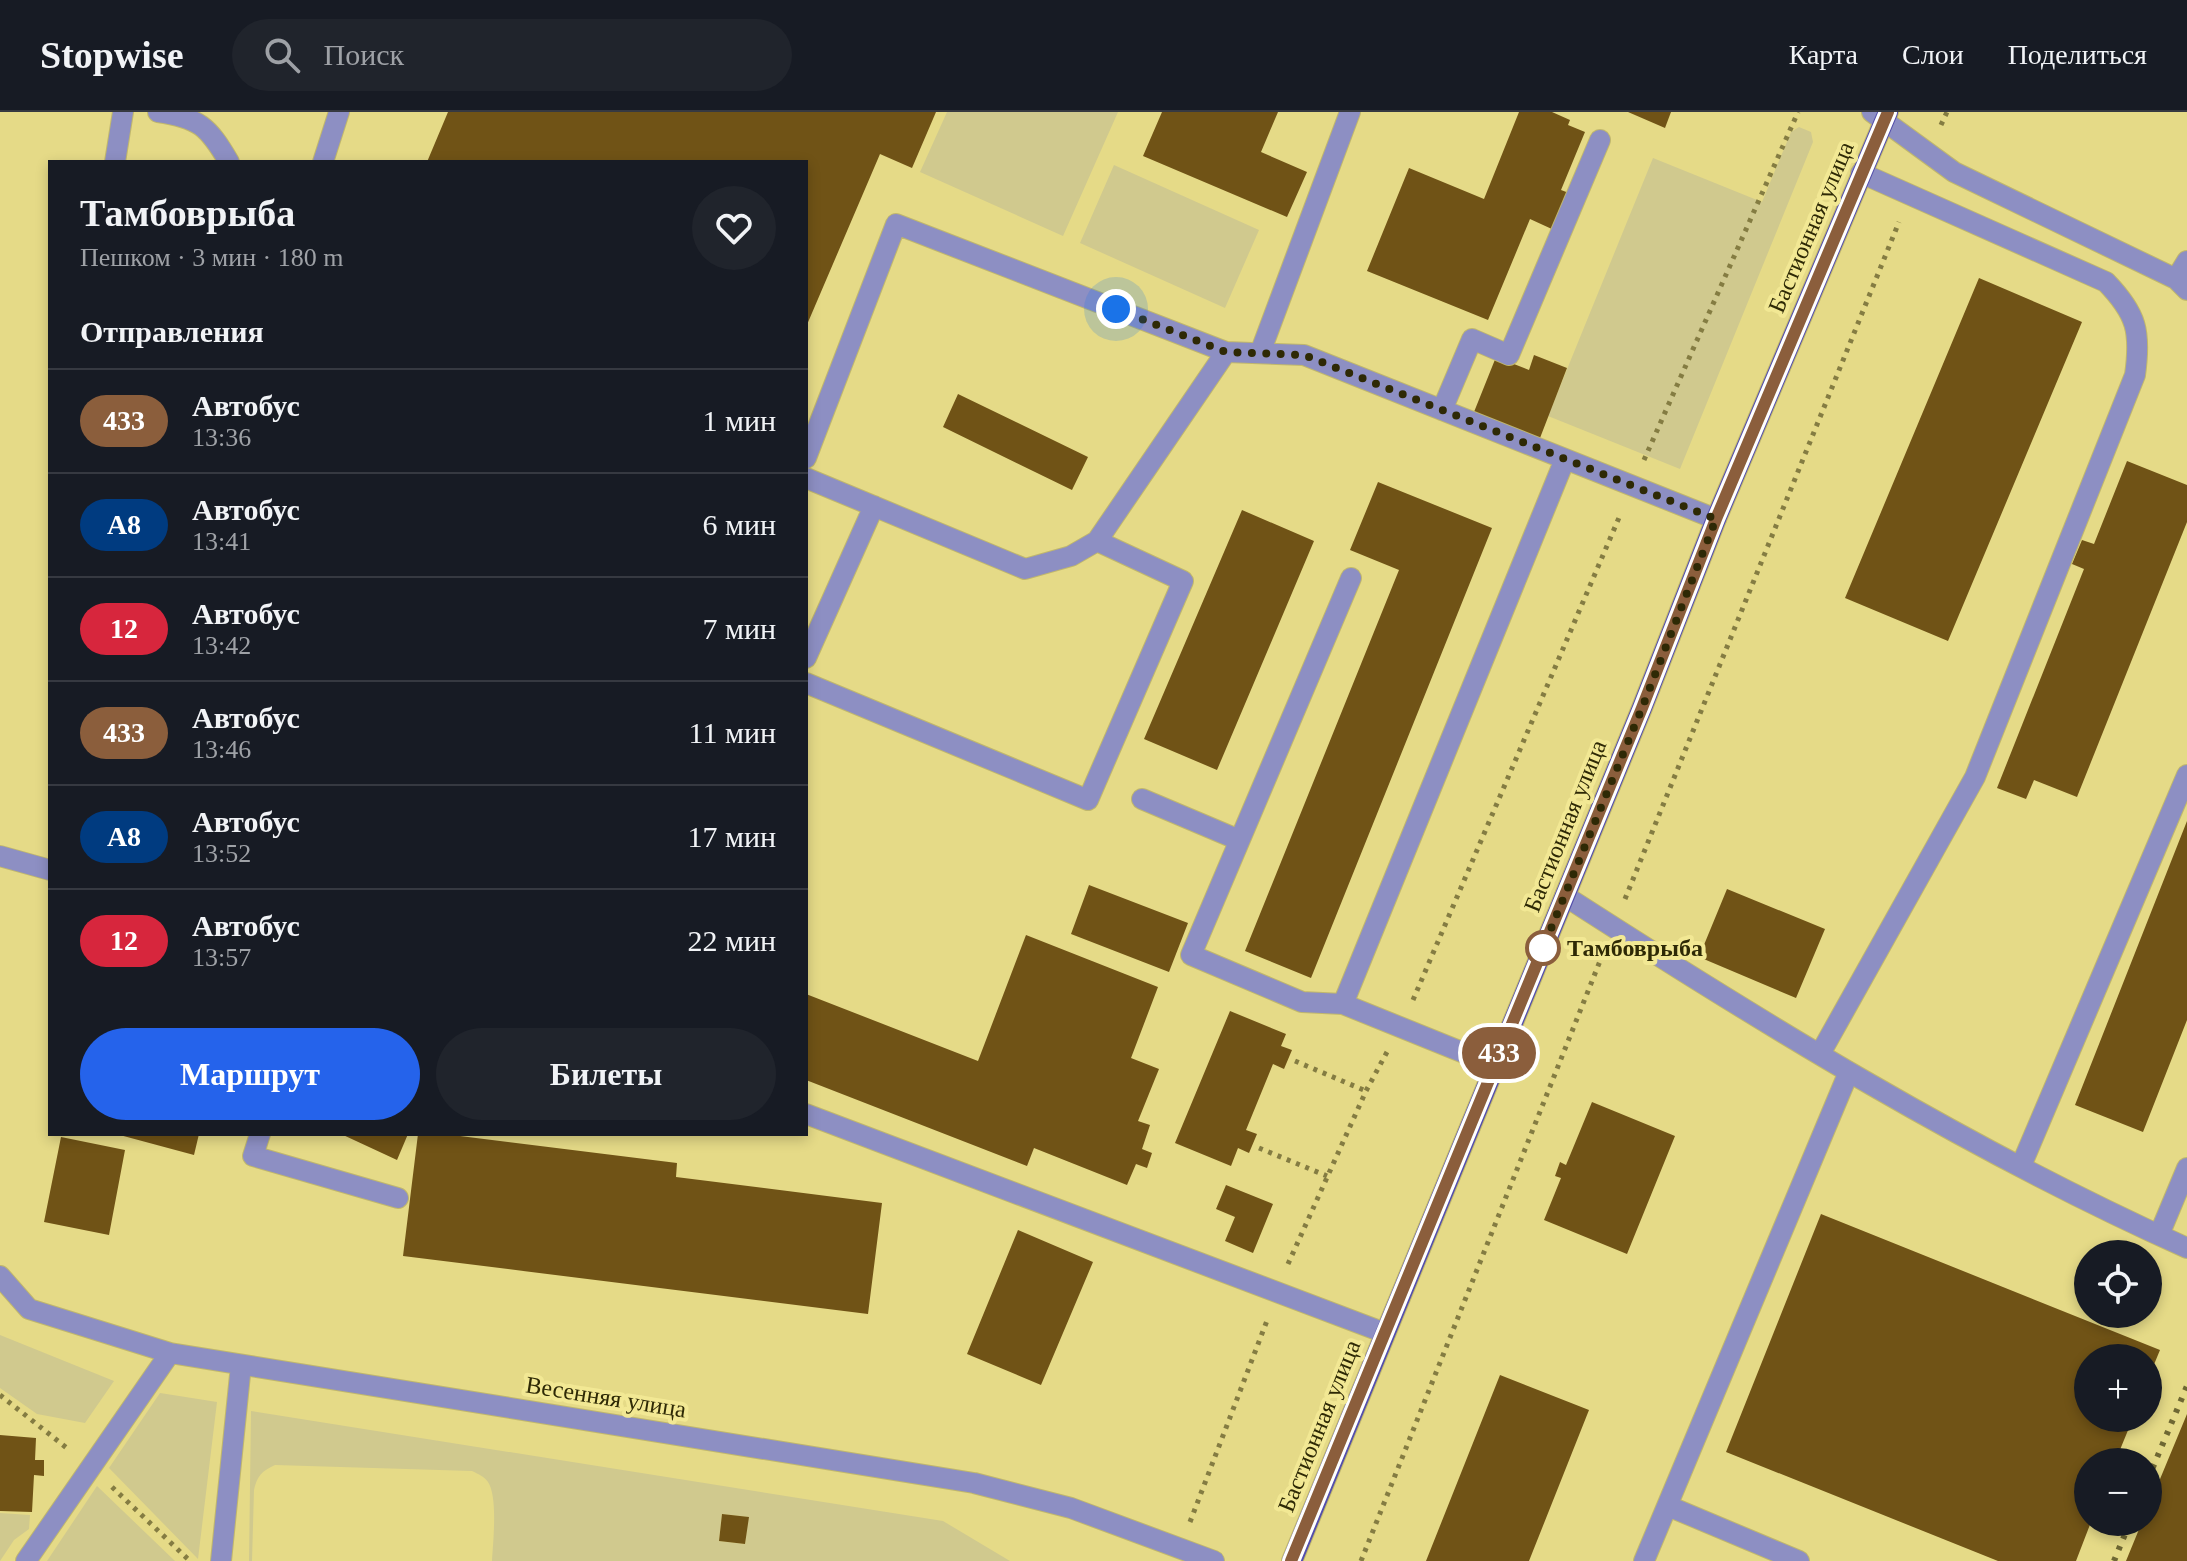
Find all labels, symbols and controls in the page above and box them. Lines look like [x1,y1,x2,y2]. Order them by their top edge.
search box [232,19,792,91]
icon: search [260,33,304,77]
text: Stopwise [40,34,184,76]
text: Поиск [324,38,404,71]
text: Карта [1789,39,1858,70]
text: Слои [1902,39,1964,70]
text: Поделиться [2008,39,2147,70]
street label: Бастионная улица [1763,137,1859,316]
button: heart [692,186,776,270]
text: Тамбоврыба [80,192,295,234]
text: Пешком · 3 мин · 180 m [80,243,343,272]
your location [1096,289,1136,329]
text: Отправления [80,315,264,348]
text: Автобус [192,389,300,422]
text: 1 мин [702,404,776,437]
text: 433 [103,405,145,436]
text: 13:36 [192,423,251,452]
text: Автобус [192,493,300,526]
text: 6 мин [702,508,776,541]
text: А8 [107,509,141,540]
text: 13:41 [192,527,251,556]
text: Автобус [192,597,300,630]
text: 7 мин [702,612,776,645]
text: 12 [110,613,138,644]
text: 13:42 [192,631,251,660]
text: Автобус [192,701,300,734]
text: 11 мин [689,716,776,749]
text: 433 [103,717,145,748]
text: 13:46 [192,735,251,764]
street label: Бастионная улица [1519,736,1611,916]
text: Автобус [192,805,300,838]
text: 17 мин [687,820,776,853]
text: А8 [107,821,141,852]
text: 13:52 [192,839,251,868]
text: Автобус [192,909,300,942]
text: 22 мин [687,924,776,957]
text: 12 [110,925,138,956]
marker: Тамбоврыба [1526,931,1560,965]
place label: Тамбоврыба [1567,935,1703,961]
text: 13:57 [192,943,251,972]
line badge: 433 [1453,1027,1545,1079]
button: Маршрут [80,1028,420,1120]
button: Билеты [436,1028,776,1120]
text: 433 [1478,1037,1520,1068]
map controls [2074,1240,2162,1536]
button: locate [2074,1240,2162,1328]
street label: Бастионная улица [1273,1336,1365,1516]
button: + [2074,1344,2162,1432]
street label: Весенняя улица [524,1371,688,1423]
button: − [2074,1448,2162,1536]

